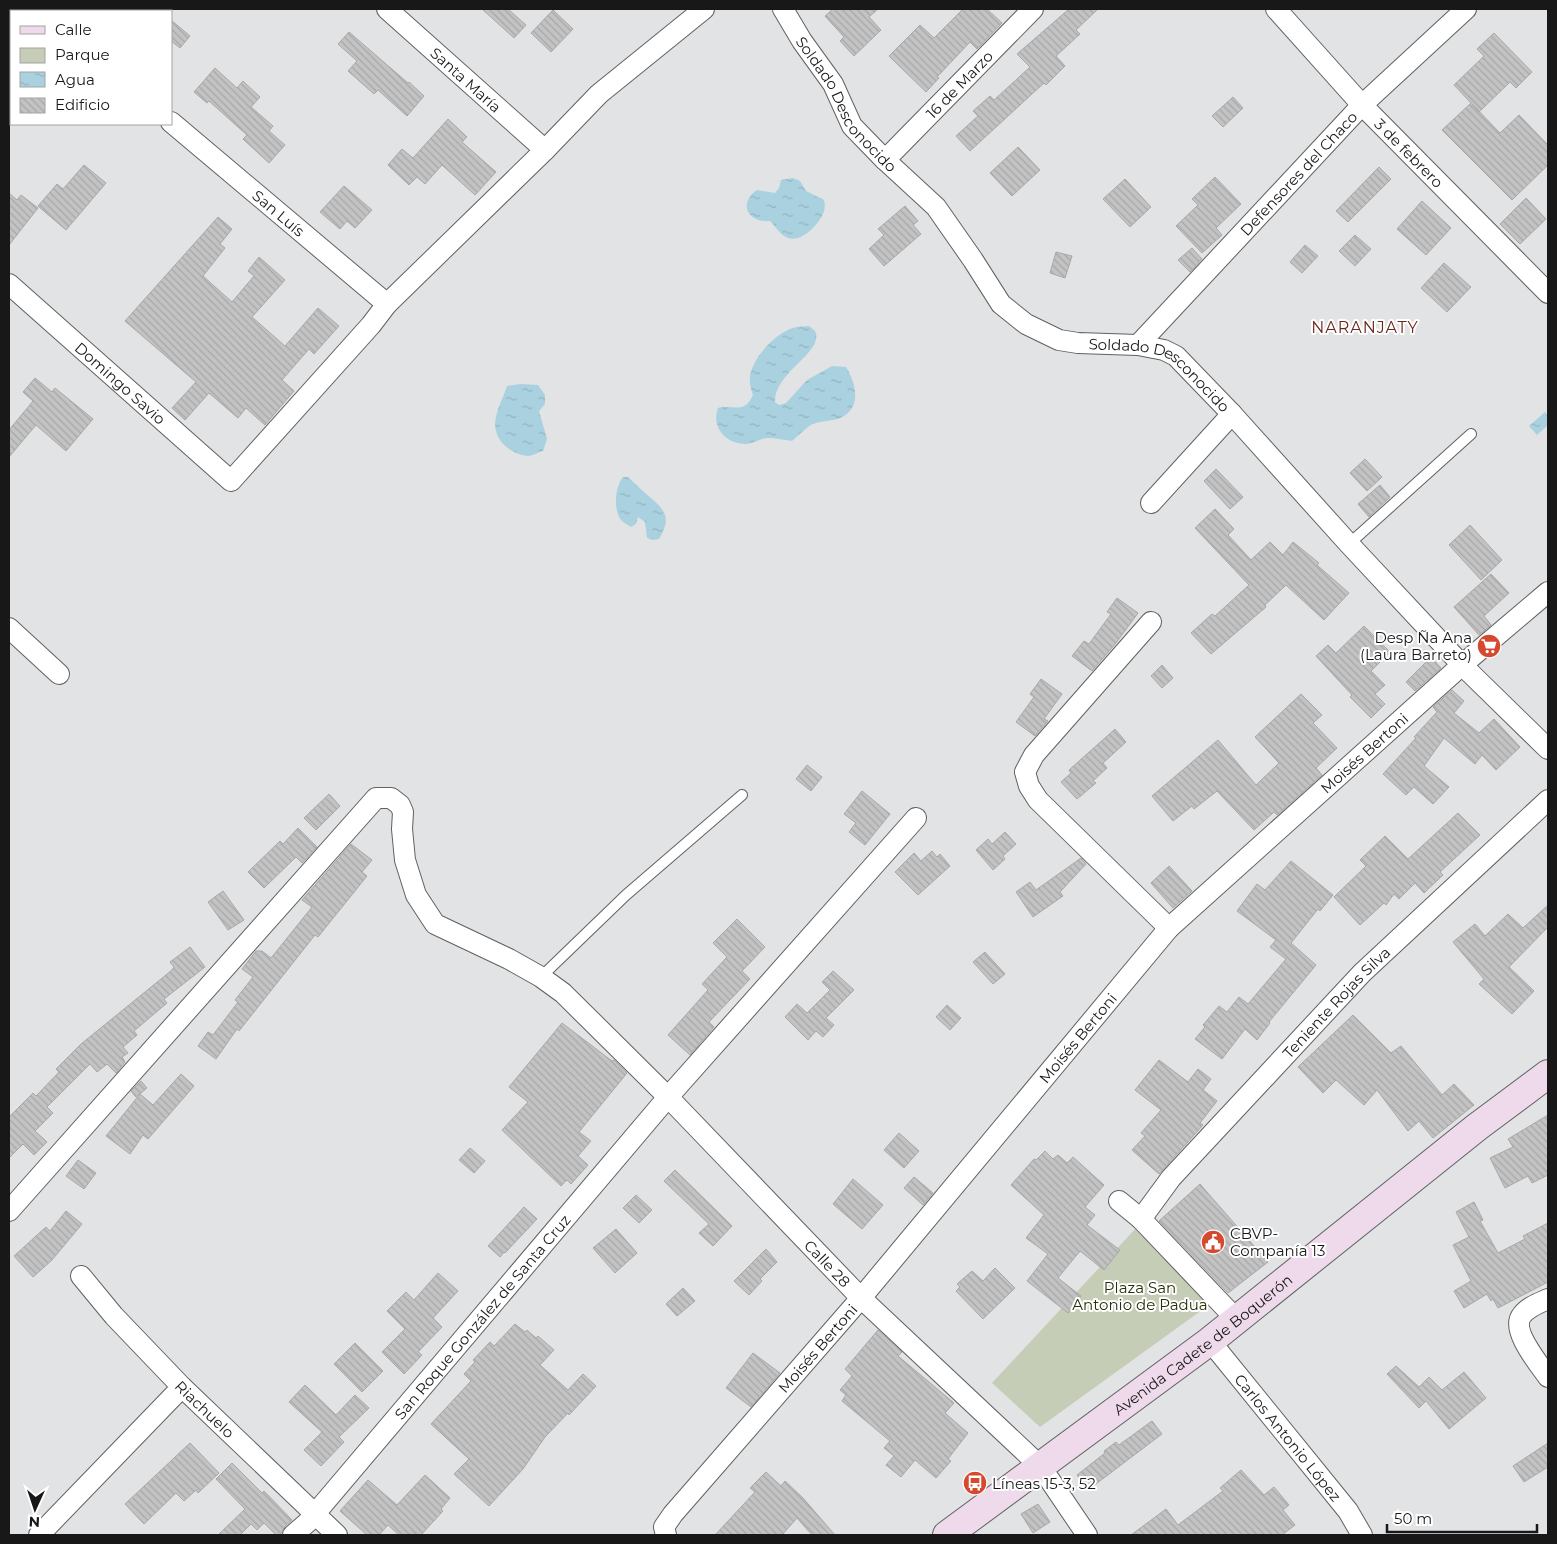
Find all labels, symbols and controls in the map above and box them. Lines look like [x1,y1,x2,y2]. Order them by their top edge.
legend [10,10,172,125]
text: Calle [55,20,92,39]
street label: Soldado Desconocido [792,32,901,176]
street label: Santa María [427,43,506,116]
text: Parque [55,45,110,64]
street label: 16 de Marzo [922,46,997,122]
text: Agua [55,70,95,89]
text: Edificio [55,95,110,114]
street label: Defensores del Chaco [1236,107,1361,239]
street label: 3 de febrero [1371,114,1448,191]
street label: San Luís [249,185,309,240]
district label: NARANJATY [1311,318,1419,337]
street label: Soldado Desconocido [1088,334,1234,416]
street label: Domingo Savio [71,338,170,428]
place label: Desp Ña Ana (Laura Barreto) [1360,628,1472,664]
supermarket icon: Desp Ña Ana (Laura Barreto) [1476,633,1502,659]
street label: Moisés Bertoni [1316,709,1412,797]
street label: Teniente Rojas Silva [1278,942,1394,1062]
street label: Moisés Bertoni [1035,989,1121,1087]
street label: San Roque González de Santa Cruz [390,1210,574,1423]
place label: CBVP- Companía 13 [1230,1224,1325,1260]
public building icon: CBVP- Companía 13 [1200,1229,1226,1255]
street label: Calle 28 [800,1235,855,1291]
street label: Avenida Cadete de Boquerón [1109,1270,1296,1419]
park label: Plaza San Antonio de Padua [1072,1278,1208,1314]
street label: Moisés Bertoni [774,1300,861,1396]
street label: Carlos Antonio López [1231,1370,1346,1505]
street label: Riachuelo [171,1376,239,1442]
bus stop icon: Líneas 15-3, 52 [962,1470,988,1496]
place label: Líneas 15-3, 52 [992,1474,1096,1493]
north arrow [10,1484,60,1534]
scale bar [1387,1502,1537,1534]
text: 50 m [1394,1509,1432,1528]
text: N [28,1513,40,1531]

